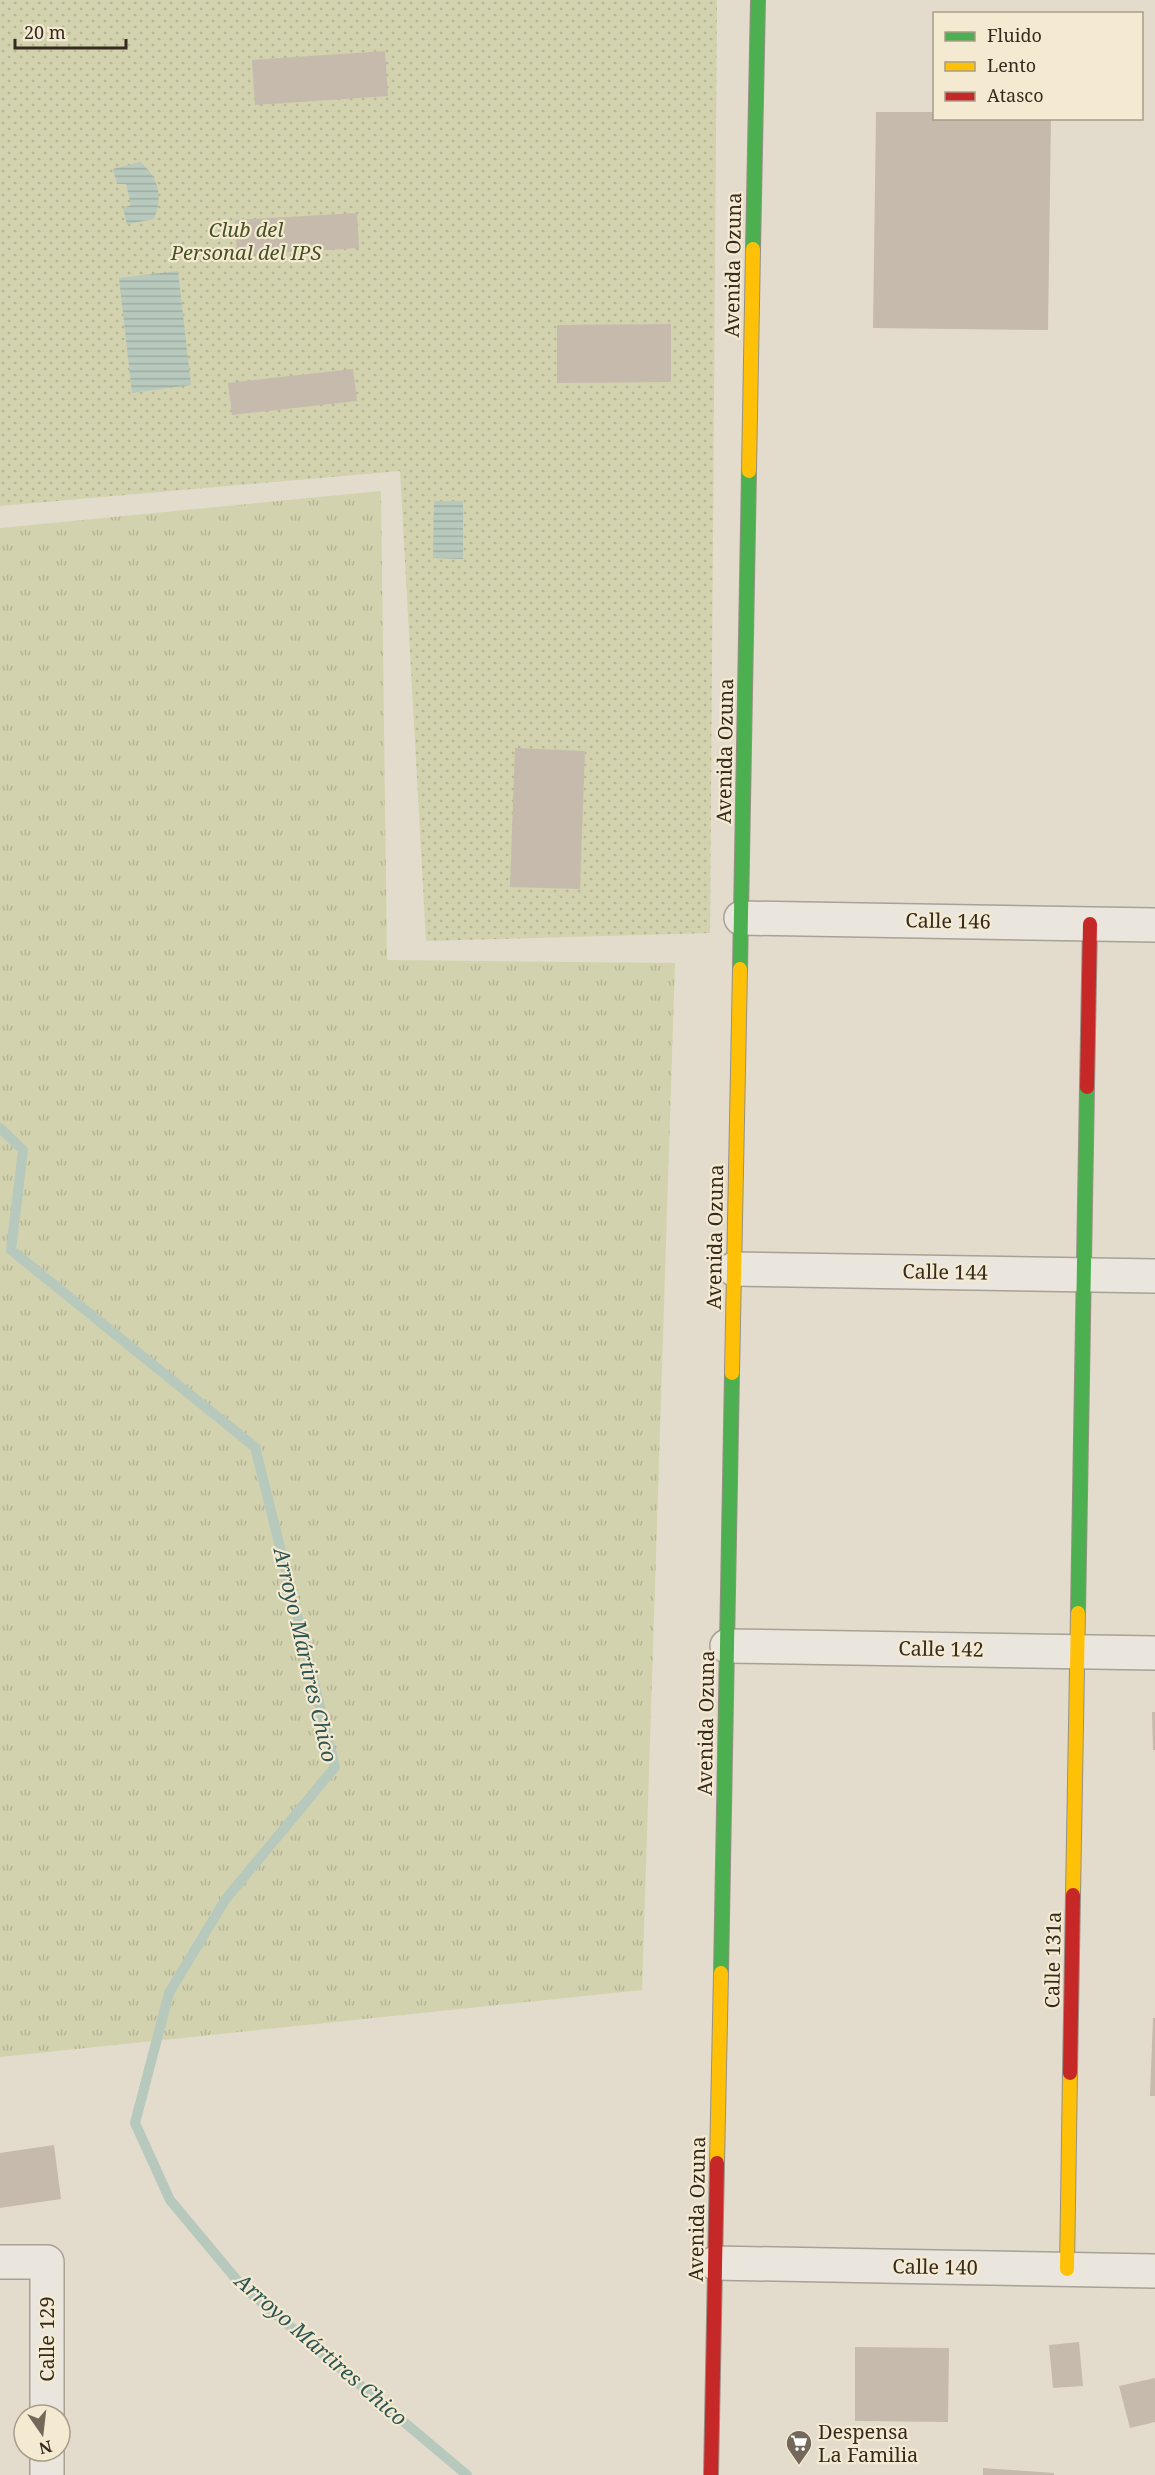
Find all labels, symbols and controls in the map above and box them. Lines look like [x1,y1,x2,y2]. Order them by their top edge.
scale bar [15,12,126,50]
legend [933,12,1143,120]
text: 20 m [24,20,66,44]
text: Fluido [987,23,1042,47]
text: Lento [987,53,1036,77]
text: Atasco [987,83,1044,107]
street label: Avenida Ozuna [718,192,747,338]
park label: Club del Personal del IPS [170,216,322,266]
street label: Avenida Ozuna [710,678,739,824]
street label: Calle 146 [905,906,991,935]
street label: Avenida Ozuna [700,1164,729,1310]
street label: Calle 144 [902,1257,988,1286]
water label: Arroyo Mártires Chico [267,1543,344,1765]
street label: Calle 142 [898,1634,984,1663]
street label: Avenida Ozuna [691,1650,720,1796]
street label: Calle 131a [1038,1911,1067,2009]
street label: Avenida Ozuna [682,2136,711,2282]
street label: Calle 140 [892,2252,978,2281]
water label: Arroyo Mártires Chico [228,2265,414,2432]
street label: Calle 129 [33,2296,60,2382]
north arrow [12,2403,72,2463]
place label: Despensa La Familia [818,2418,918,2468]
supermarket icon: Despensa La Familia [784,2428,814,2466]
text: N [36,2435,54,2460]

